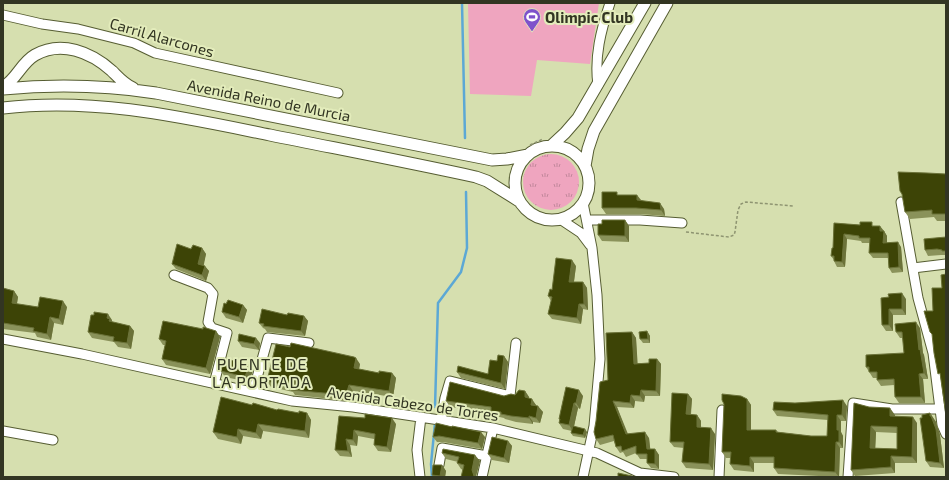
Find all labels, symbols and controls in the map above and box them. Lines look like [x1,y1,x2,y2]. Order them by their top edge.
sports icon: Olimpic Club [522,7,542,32]
place label: Olimpic Club [545,8,633,26]
street label: Carril Alarcones [108,14,216,60]
street label: Avenida Reino de Murcia [186,75,352,125]
district label: PUENTE DE LA PORTADA [212,354,312,391]
street label: Avenida Cabezo de Torres [326,382,500,424]

